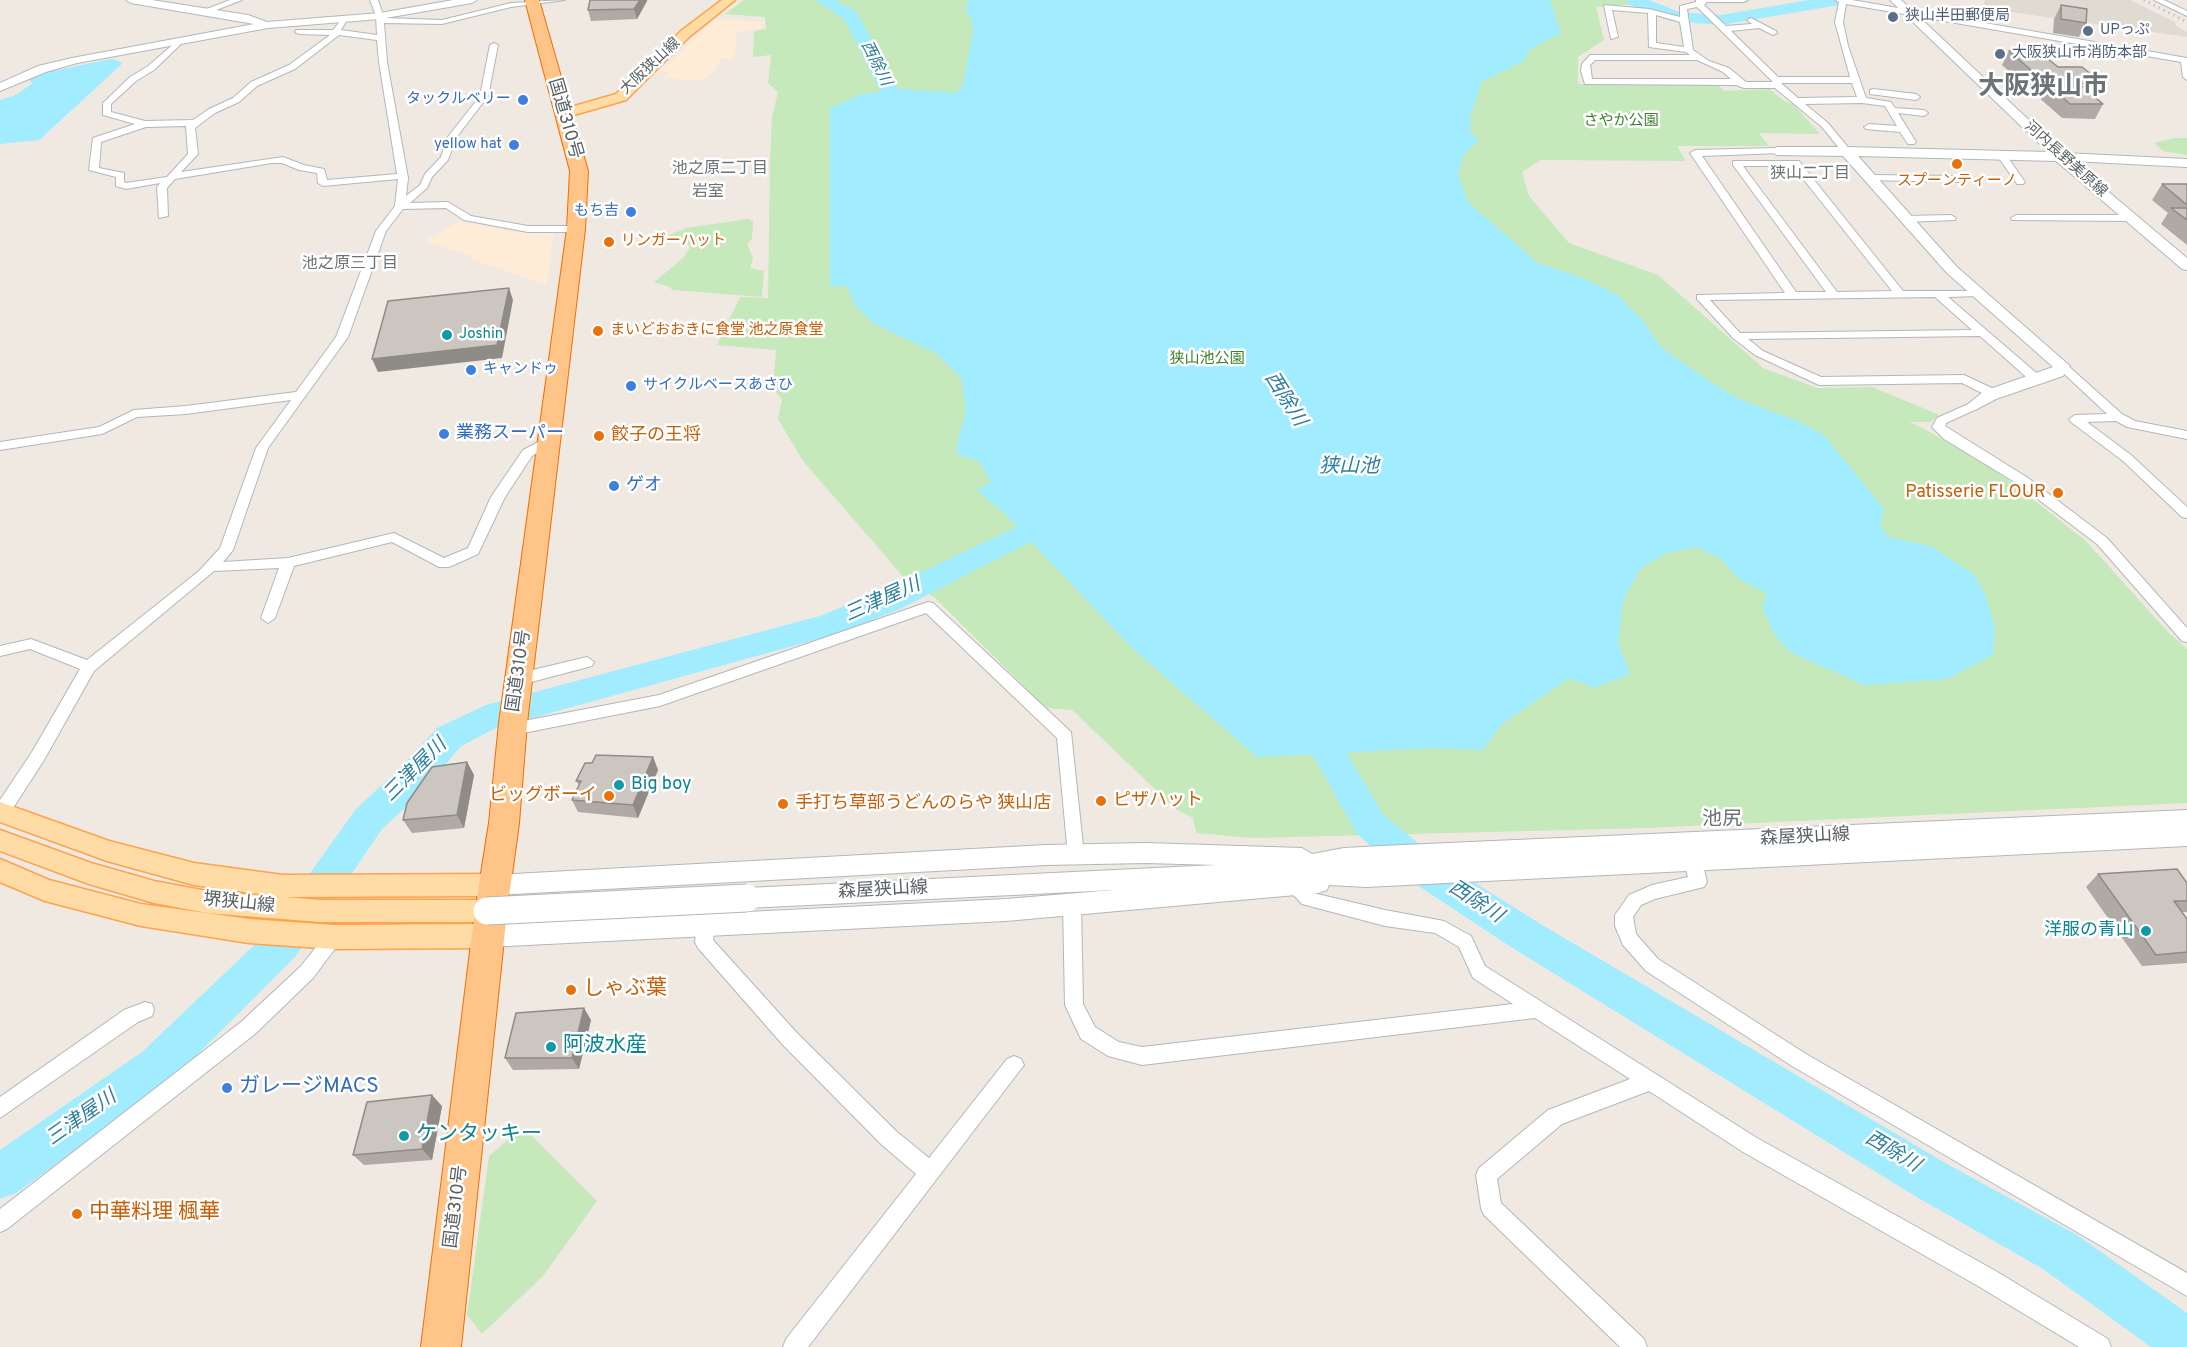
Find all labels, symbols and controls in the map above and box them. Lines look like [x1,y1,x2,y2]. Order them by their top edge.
place label: 狭山半田郵便局 [1905,8,2010,26]
marker: 狭山半田郵便局 [1886,10,1900,24]
place label: UPっぷ [2100,22,2150,40]
marker: UPっぷ [2081,24,2095,38]
street label: 大阪狭山線 [617,35,685,99]
water label: 西除川 [856,38,894,90]
place label: 大阪狭山市消防本部 [2012,45,2147,63]
marker: 大阪狭山市消防本部 [1993,47,2007,61]
district label: 大阪狭山市 [1978,73,2108,105]
street label: 国道310号 [542,76,586,162]
place label: タックルベリー [406,91,511,109]
marker: タックルベリー [516,93,530,107]
park label: さやか公園 [1584,113,1658,131]
street label: 河内長野美原線 [2020,118,2110,202]
place label: yellow hat [434,136,502,154]
marker: yellow hat [507,138,521,152]
marker: スプーンティーノ [1950,157,1964,171]
district label: 池之原二丁目 [672,160,768,180]
district label: 狭山二丁目 [1770,165,1850,185]
place label: スプーンティーノ [1897,173,2017,191]
district label: 岩室 [692,183,724,203]
place label: もち吉 [574,203,619,221]
marker: もち吉 [624,205,638,219]
place label: リンガーハット [621,233,726,251]
marker: リンガーハット [602,235,616,249]
district label: 池之原三丁目 [302,255,398,275]
place label: まいどおおきに食堂 池之原食堂 [610,322,824,340]
marker: まいどおおきに食堂 池之原食堂 [591,324,605,338]
place label: Joshin [459,326,503,344]
marker: Joshin [440,328,454,342]
park label: 狭山池公園 [1170,351,1244,369]
place label: キャンドゥ [483,361,558,379]
marker: キャンドゥ [464,363,478,377]
water label: 西除川 [1258,368,1310,432]
place label: サイクルベースあさひ [643,377,793,395]
marker: サイクルベースあさひ [624,379,638,393]
place label: 業務スーパー [456,423,564,445]
place label: 餃子の王将 [611,425,701,447]
marker: 業務スーパー [437,427,451,441]
marker: 餃子の王将 [592,429,606,443]
water label: 狭山池 [1319,456,1379,480]
place label: ゲオ [626,475,662,497]
marker: ゲオ [607,479,621,493]
place label: Patisserie FLOUR [1905,482,2046,504]
marker: Patisserie FLOUR [2051,486,2065,500]
water label: 三津屋川 [842,574,924,628]
street label: 国道310号 [504,628,536,714]
water label: 三津屋川 [379,734,453,808]
place label: Big boy [631,774,692,796]
marker: Big boy [612,778,626,792]
place label: ビッグボーイ [489,785,597,807]
marker: ビッグボーイ [602,789,616,803]
place label: ピザハット [1113,790,1203,812]
place label: 手打ち草部うどんのらや 狭山店 [795,793,1051,815]
marker: ピザハット [1094,794,1108,808]
marker: 手打ち草部うどんのらや 狭山店 [776,797,790,811]
district label: 池尻 [1702,809,1742,833]
street label: 森屋狭山線 [1759,825,1851,851]
water label: 西除川 [1443,877,1507,929]
street label: 森屋狭山線 [837,878,929,904]
street label: 堺狭山線 [202,889,276,919]
place label: 洋服の青山 [2044,920,2134,942]
marker: 洋服の青山 [2139,924,2153,938]
place label: しゃぶ葉 [583,977,667,1003]
marker: しゃぶ葉 [564,983,578,997]
place label: 阿波水産 [563,1034,647,1060]
marker: 阿波水産 [544,1040,558,1054]
place label: ガレージMACS [239,1075,379,1101]
marker: ガレージMACS [220,1081,234,1095]
water label: 三津屋川 [42,1086,122,1152]
place label: ケンタッキー [416,1123,542,1149]
water label: 西除川 [1860,1127,1924,1179]
marker: ケンタッキー [397,1129,411,1143]
street label: 国道310号 [441,1164,473,1250]
place label: 中華料理 楓華 [89,1201,220,1227]
marker: 中華料理 楓華 [70,1207,84,1221]

